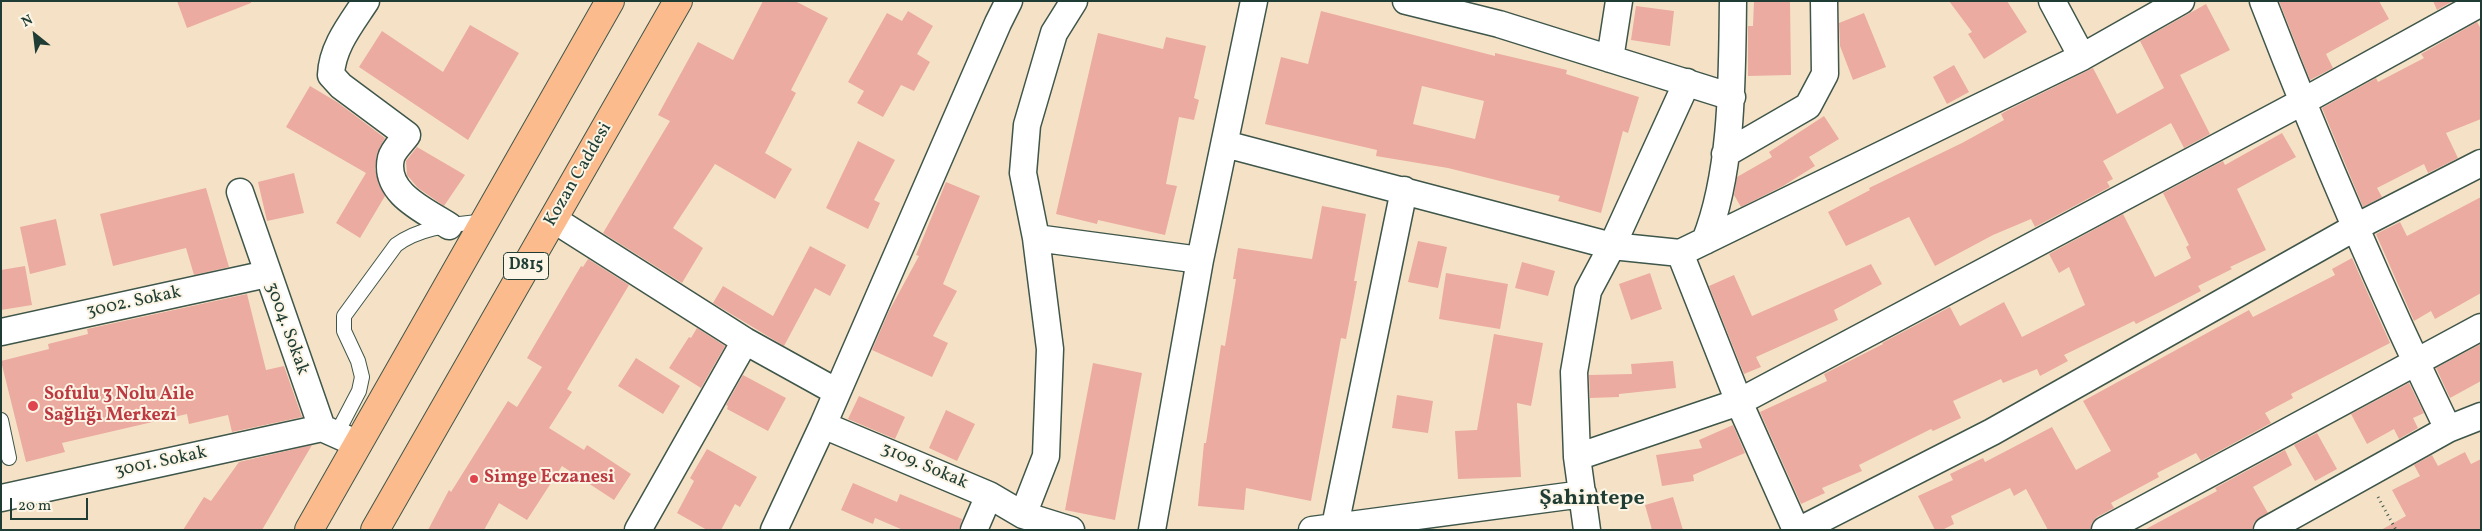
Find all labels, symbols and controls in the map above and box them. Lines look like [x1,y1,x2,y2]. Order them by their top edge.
north arrow [10,10,60,60]
text: N [18,11,37,32]
street label: Kozan Caddesi [541,119,617,231]
road number: D815 [504,252,548,280]
street label: 3004. Sokak [259,280,313,378]
street label: 3002. Sokak [85,282,183,324]
place label: Sofulu 3 Nolu Aile Sağlığı Merkezi [44,385,194,428]
marker: Sofulu 3 Nolu Aile Sağlığı Merkezi [26,399,40,413]
street label: 3109. Sokak [877,439,971,495]
street label: 3001. Sokak [113,443,209,483]
place label: Simge Eczanesi [484,468,614,490]
marker: Simge Eczanesi [468,473,480,485]
district label: Şahintepe [1539,487,1645,513]
scale bar [12,488,90,520]
text: 20 m [18,496,51,517]

